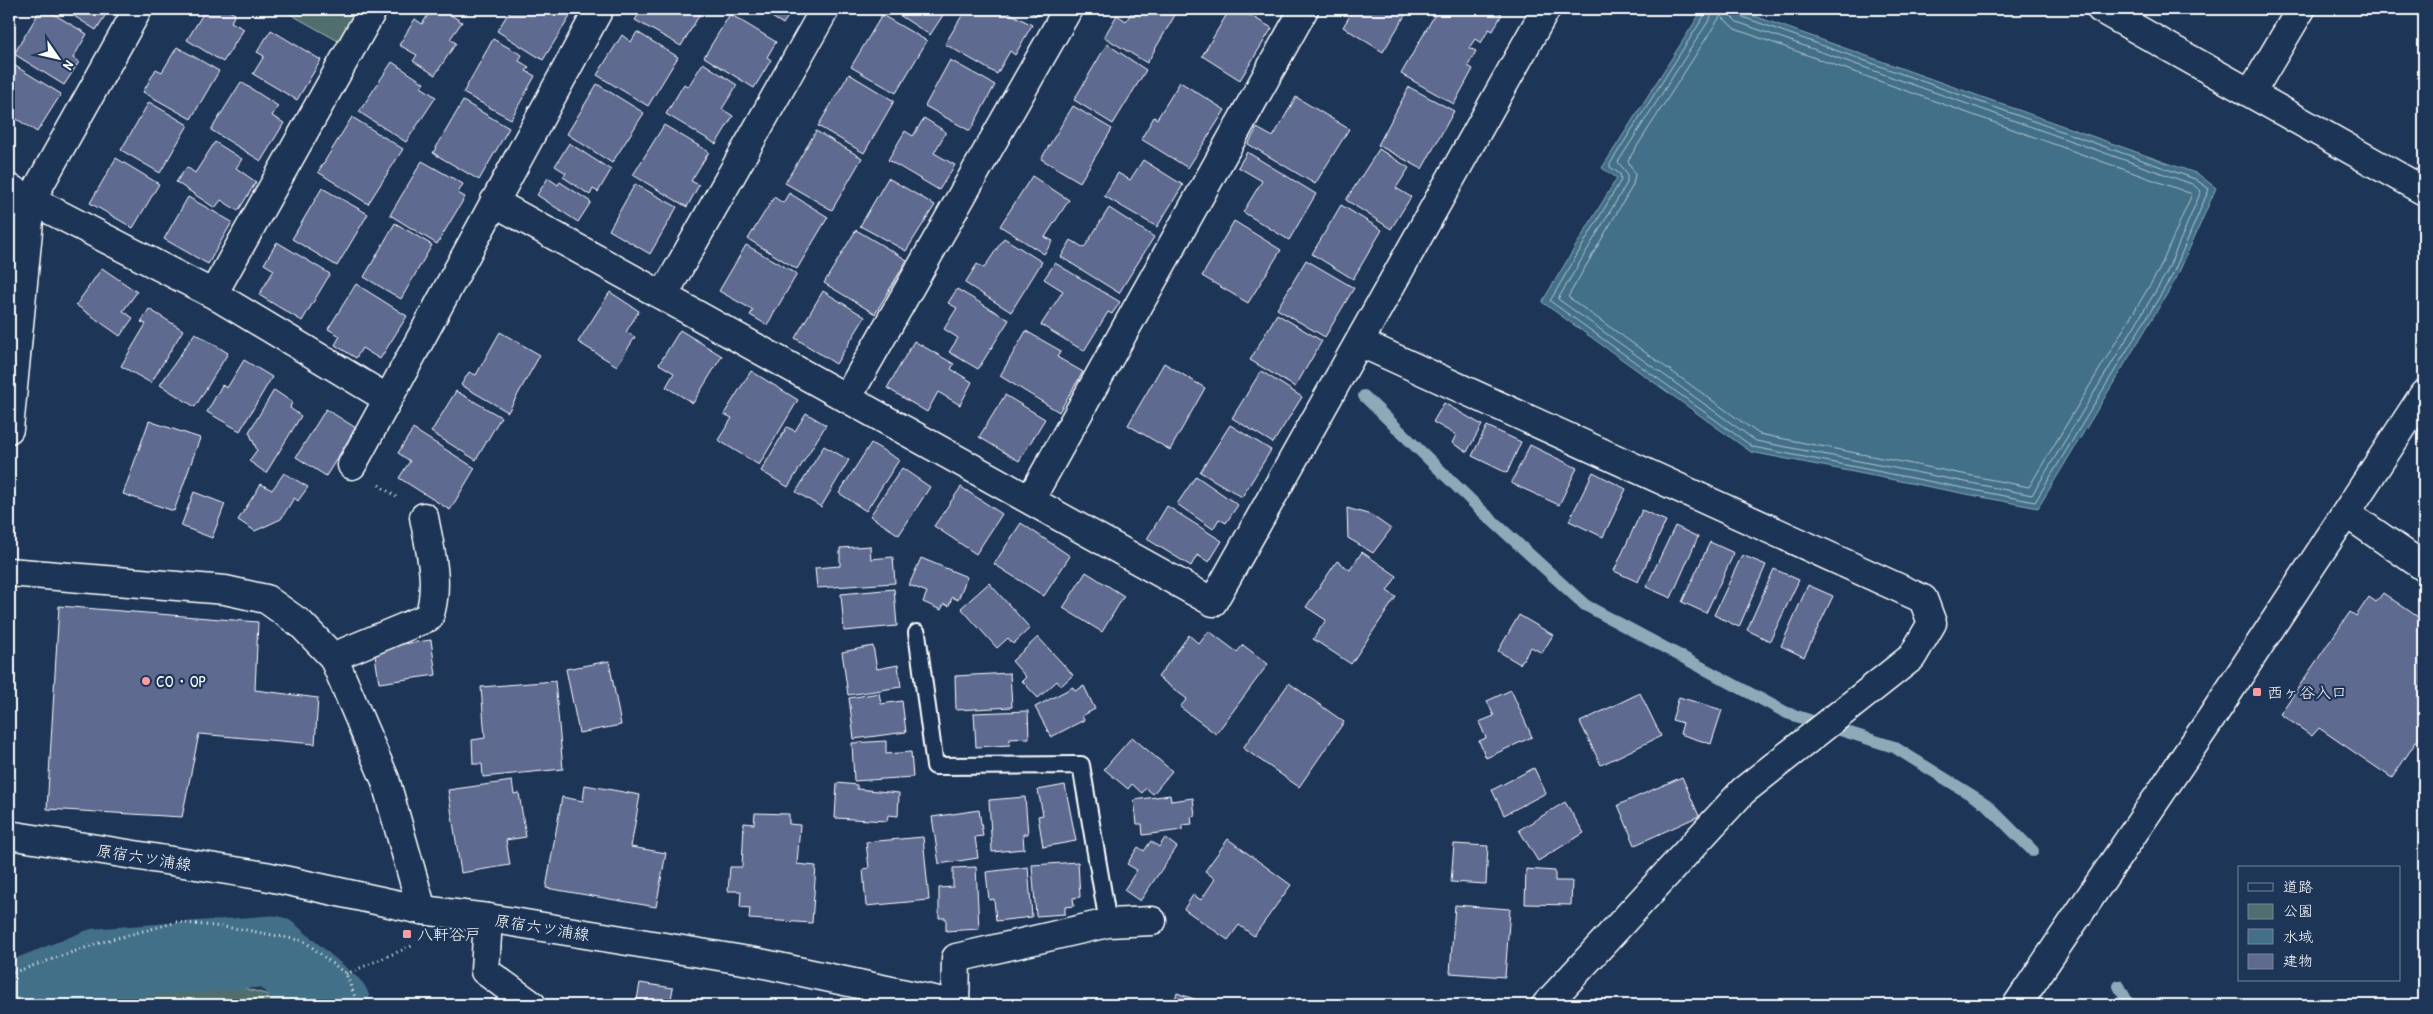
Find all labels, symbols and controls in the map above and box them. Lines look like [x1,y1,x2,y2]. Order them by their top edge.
north arrow [32,32,82,82]
text: N [59,57,79,74]
place label: CO・OP [156,670,206,692]
marker: CO・OP [140,675,152,687]
place label: 西ヶ谷入口 [2267,681,2347,703]
marker: 西ヶ谷入口 [2251,686,2263,698]
street label: 原宿六ツ浦線 [95,839,193,875]
legend [2238,866,2400,982]
text: 道路 [2283,876,2313,897]
text: 公園 [2283,900,2313,921]
street label: 原宿六ツ浦線 [493,909,591,945]
place label: 八軒谷戸 [417,923,481,945]
text: 水域 [2283,926,2313,947]
marker: 八軒谷戸 [401,928,413,940]
text: 建物 [2283,950,2313,971]

